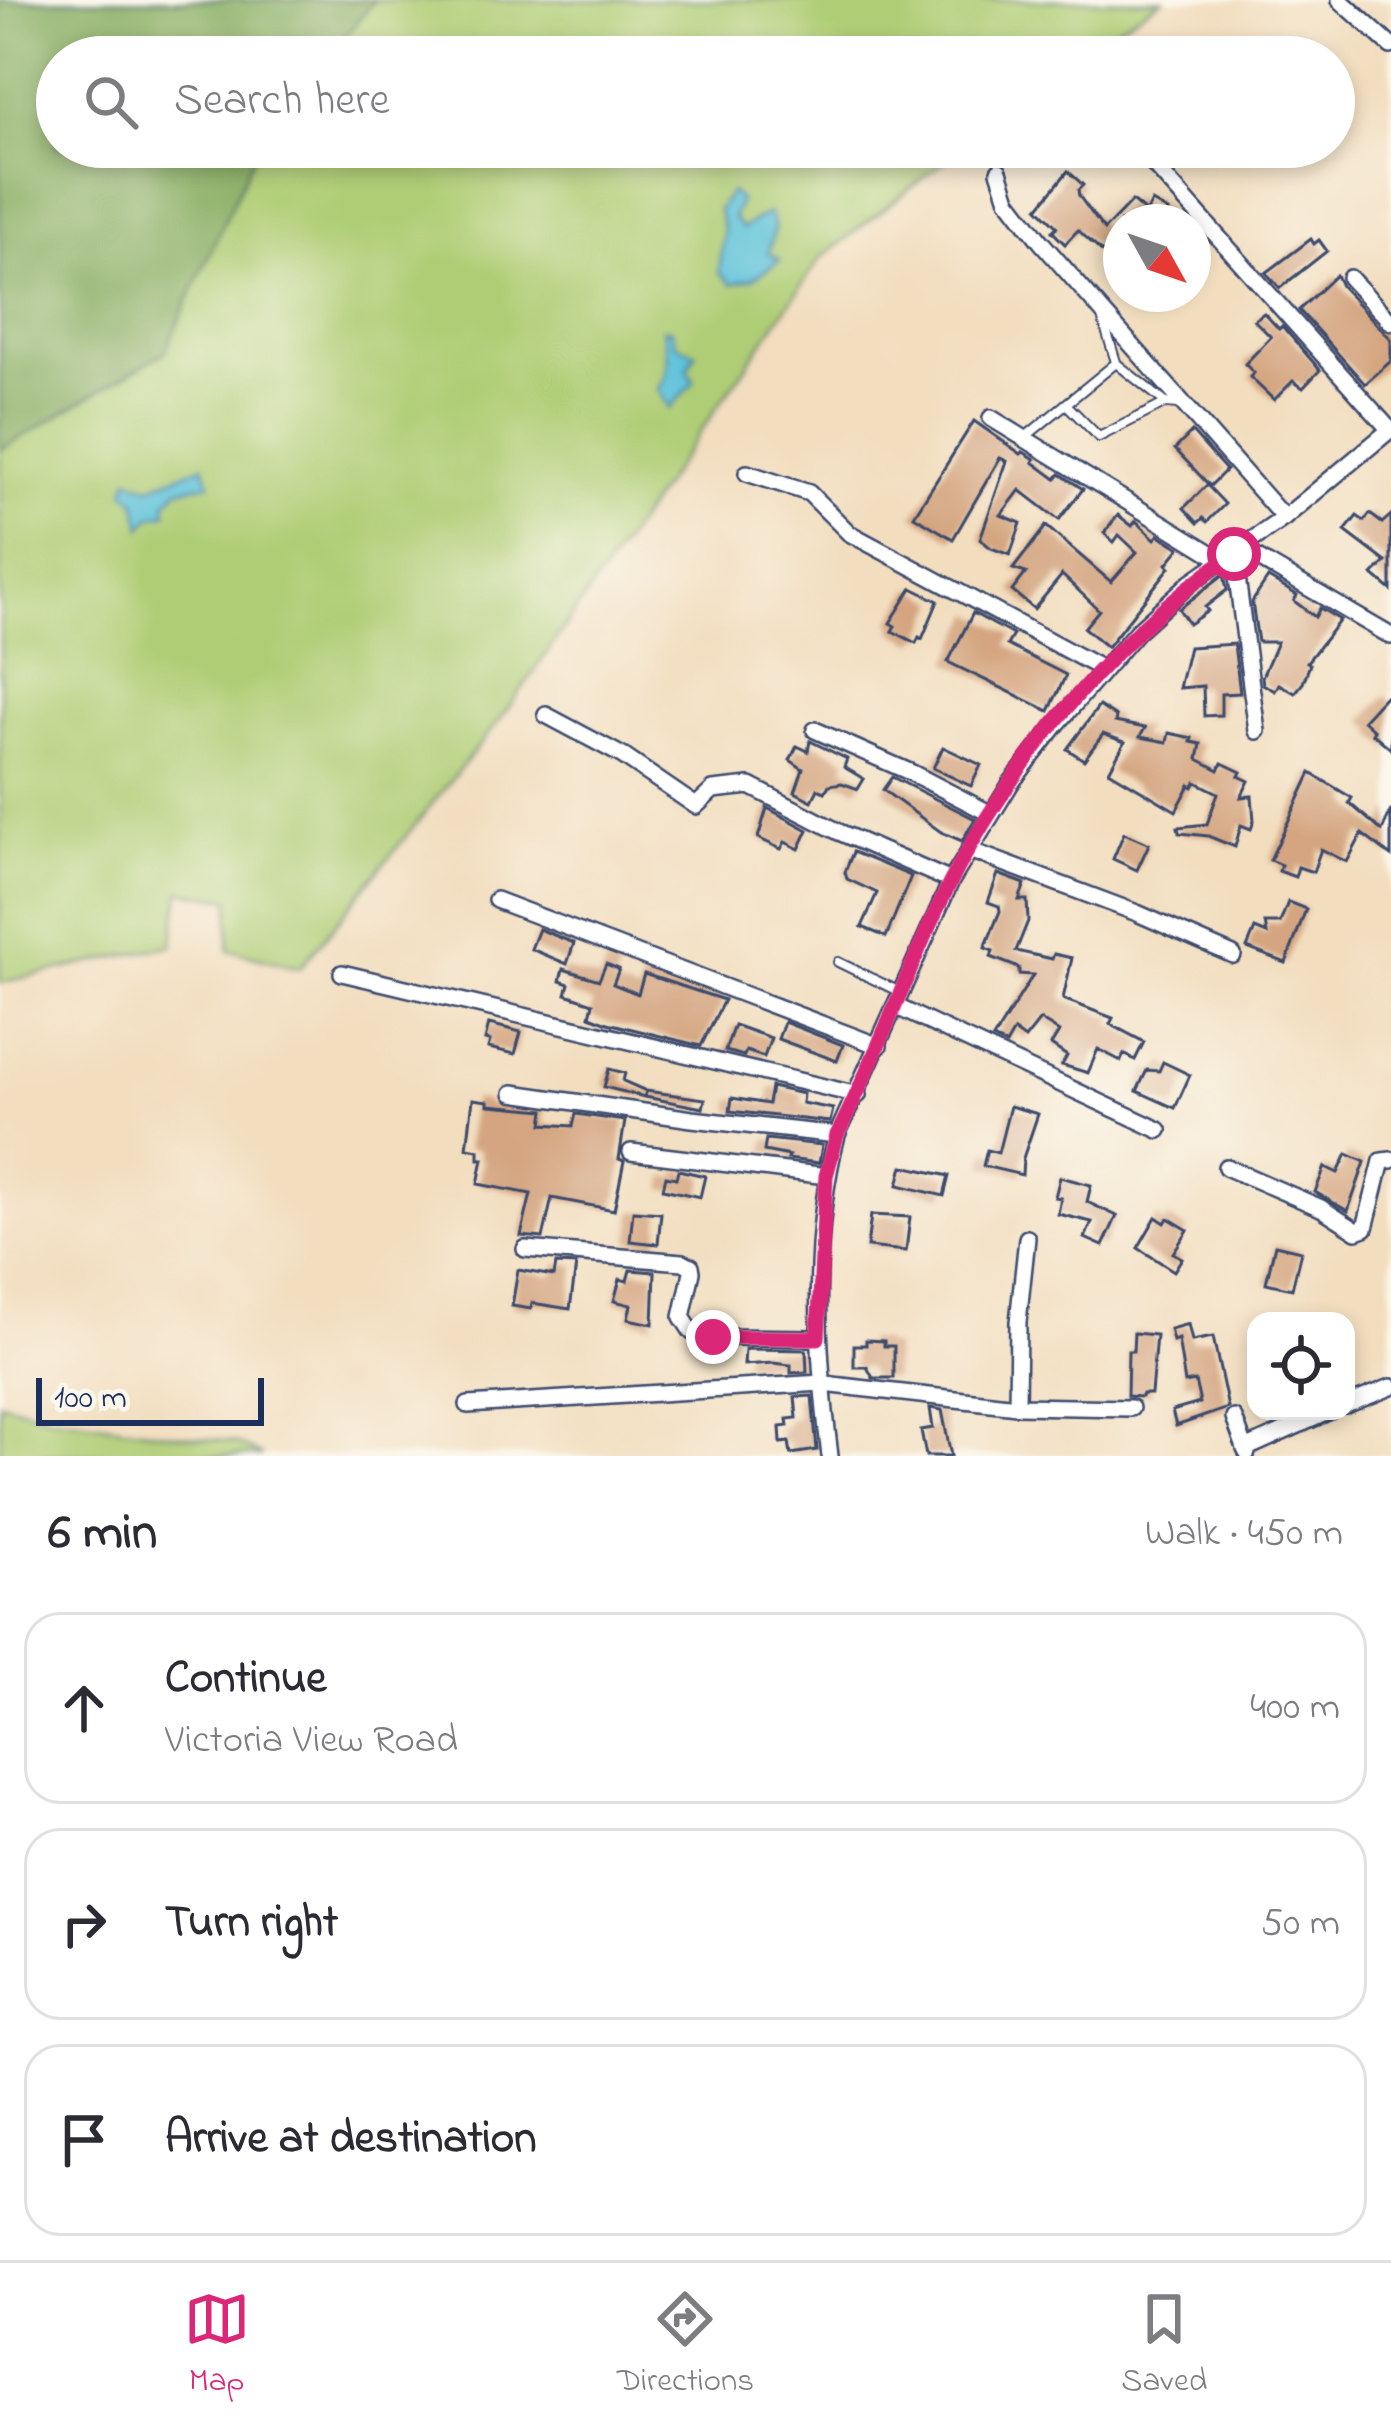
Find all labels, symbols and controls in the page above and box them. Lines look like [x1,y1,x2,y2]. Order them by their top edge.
search box [36,36,1355,168]
icon: search [78,69,144,135]
text: Search here [174,69,390,135]
north arrow [1103,204,1211,312]
route start [1207,527,1261,581]
route end [686,1310,740,1364]
map controls [1247,1312,1355,1420]
button: locate [1247,1312,1355,1420]
scale bar [36,1372,264,1425]
text: 100 m [54,1375,127,1423]
text: 6 min [48,1497,157,1572]
text: Walk · 450 m [1145,1506,1343,1563]
text: Continue [165,1647,326,1713]
icon: ahead [51,1675,117,1741]
text: 400 m [1250,1680,1340,1737]
text: Victoria View Road [165,1713,458,1770]
icon: right [51,1891,117,1957]
text: Turn right [165,1891,338,1957]
text: 50 m [1261,1896,1340,1953]
icon: arrive [51,2107,117,2173]
text: Arrive at destination [165,2107,536,2173]
tab: Map [184,2286,250,2406]
tab: Directions [617,2286,754,2406]
tab: Saved [1121,2286,1207,2406]

